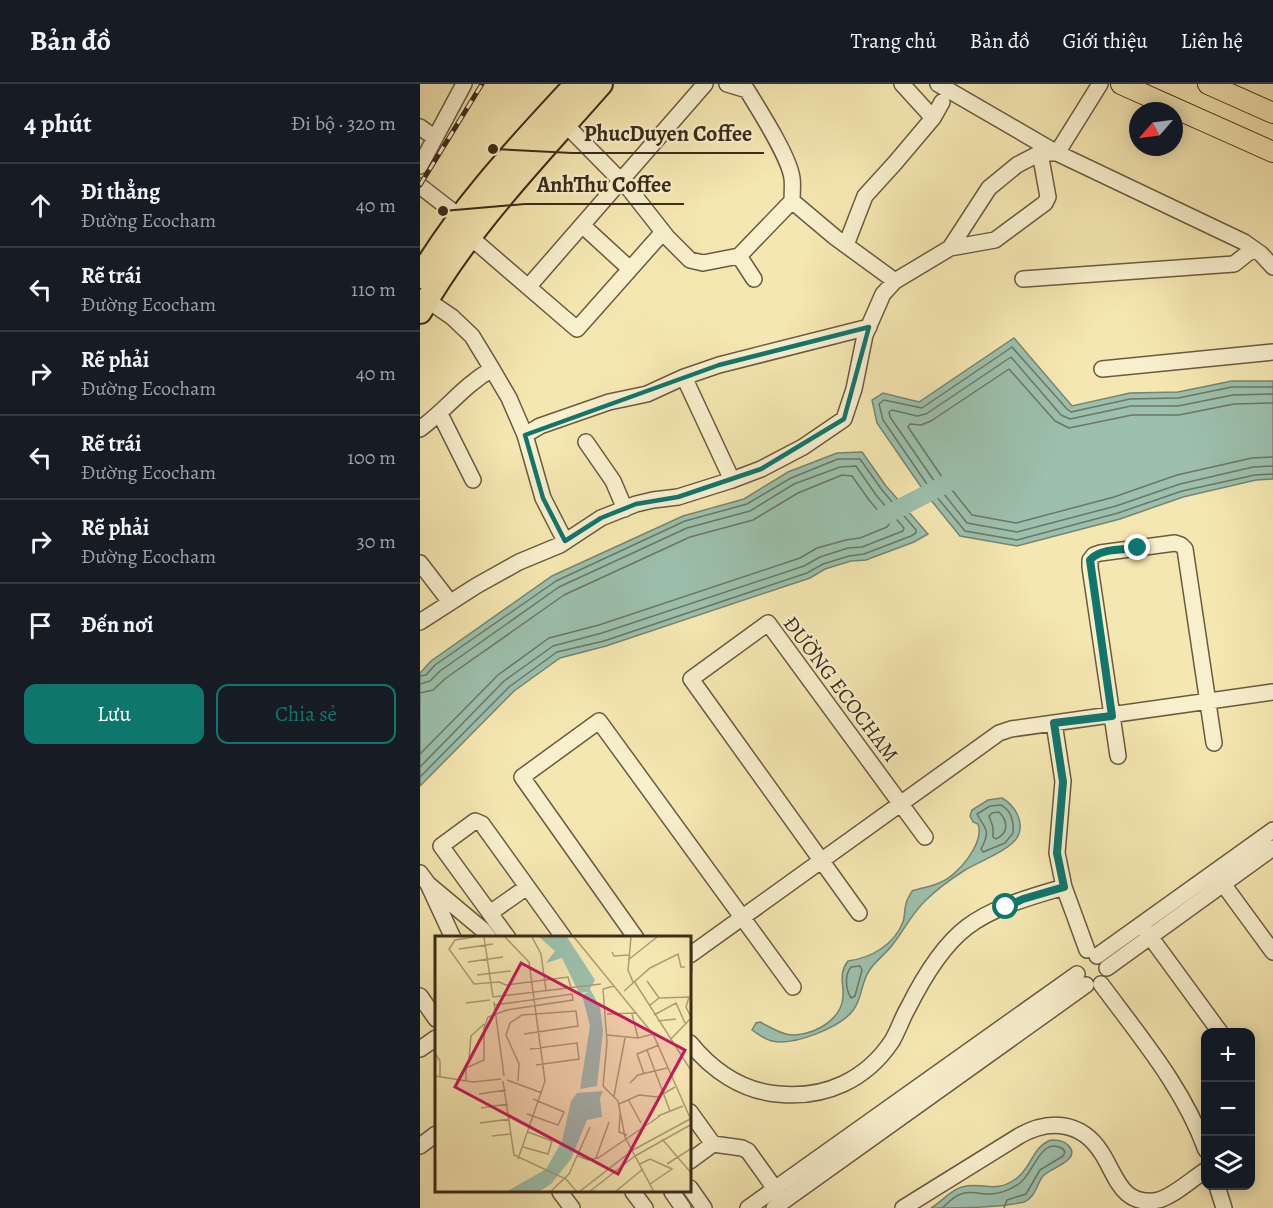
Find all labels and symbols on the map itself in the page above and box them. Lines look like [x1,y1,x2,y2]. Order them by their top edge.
north arrow [1129,102,1183,156]
callout: PhucDuyen Coffee [572,113,764,153]
text: PhucDuyen Coffee [584,119,752,149]
callout: AnhThu Coffee [525,164,684,204]
text: AnhThu Coffee [536,170,671,200]
route end [1124,534,1150,560]
street label: ĐƯỜNG ECOCHAM [777,610,905,768]
route start [992,893,1018,919]
inset map [435,936,692,1193]

